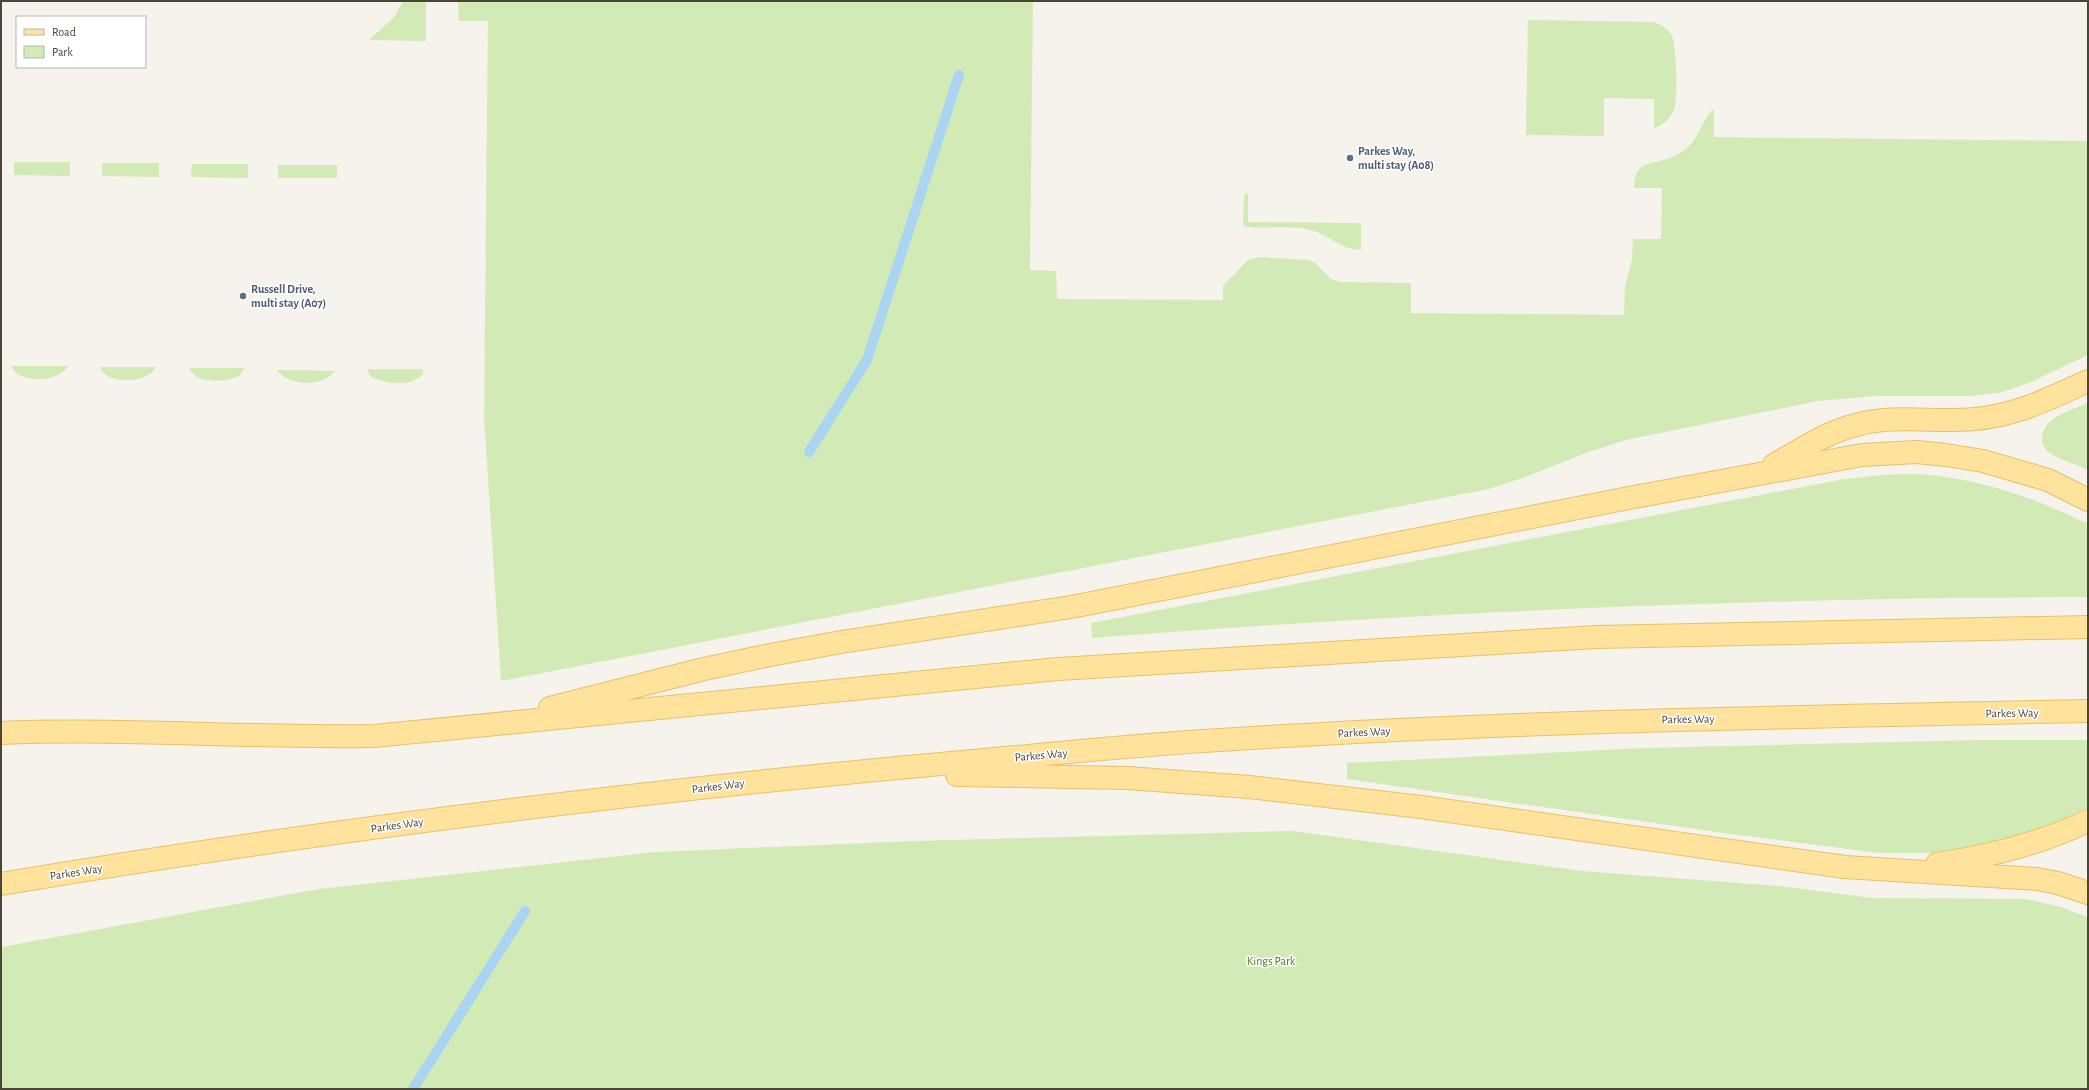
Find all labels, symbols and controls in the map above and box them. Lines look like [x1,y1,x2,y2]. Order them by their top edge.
legend [16,16,146,68]
text: Road [52,26,76,38]
text: Park [52,46,73,58]
place label: Parkes Way, multi stay (A08) [1358,145,1434,172]
marker: Parkes Way, multi stay (A08) [1345,153,1355,163]
place label: Russell Drive, multi stay (A07) [251,283,326,310]
marker: Russell Drive, multi stay (A07) [238,291,248,301]
street label: Parkes Way [1985,707,2039,720]
street label: Parkes Way [1661,713,1715,726]
street label: Parkes Way [1337,725,1391,740]
street label: Parkes Way [1014,747,1068,764]
street label: Parkes Way [691,777,745,796]
street label: Parkes Way [370,815,424,836]
street label: Parkes Way [49,862,103,883]
park label: Kings Park [1247,955,1296,967]

